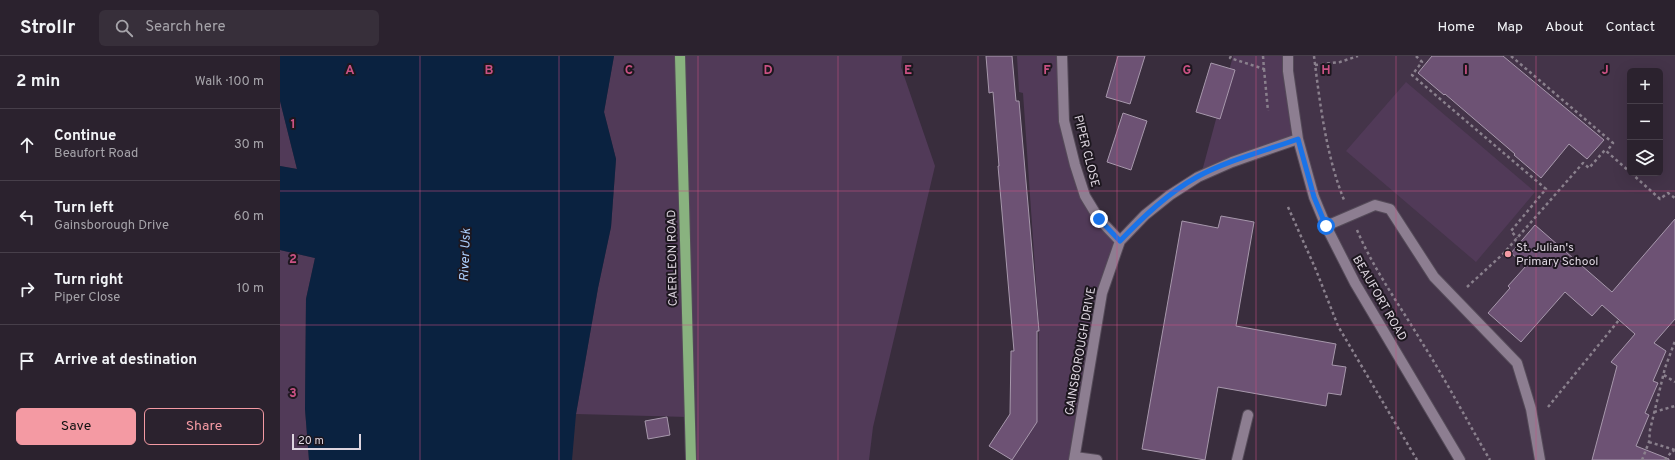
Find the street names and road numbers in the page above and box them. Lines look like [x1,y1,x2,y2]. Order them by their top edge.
street label: PIPER CLOSE [1069,113,1103,189]
street label: CAERLEON ROAD [664,210,682,306]
street label: BEAUFORT ROAD [1348,253,1410,344]
street label: GAINSBOROUGH DRIVE [1062,286,1100,417]

